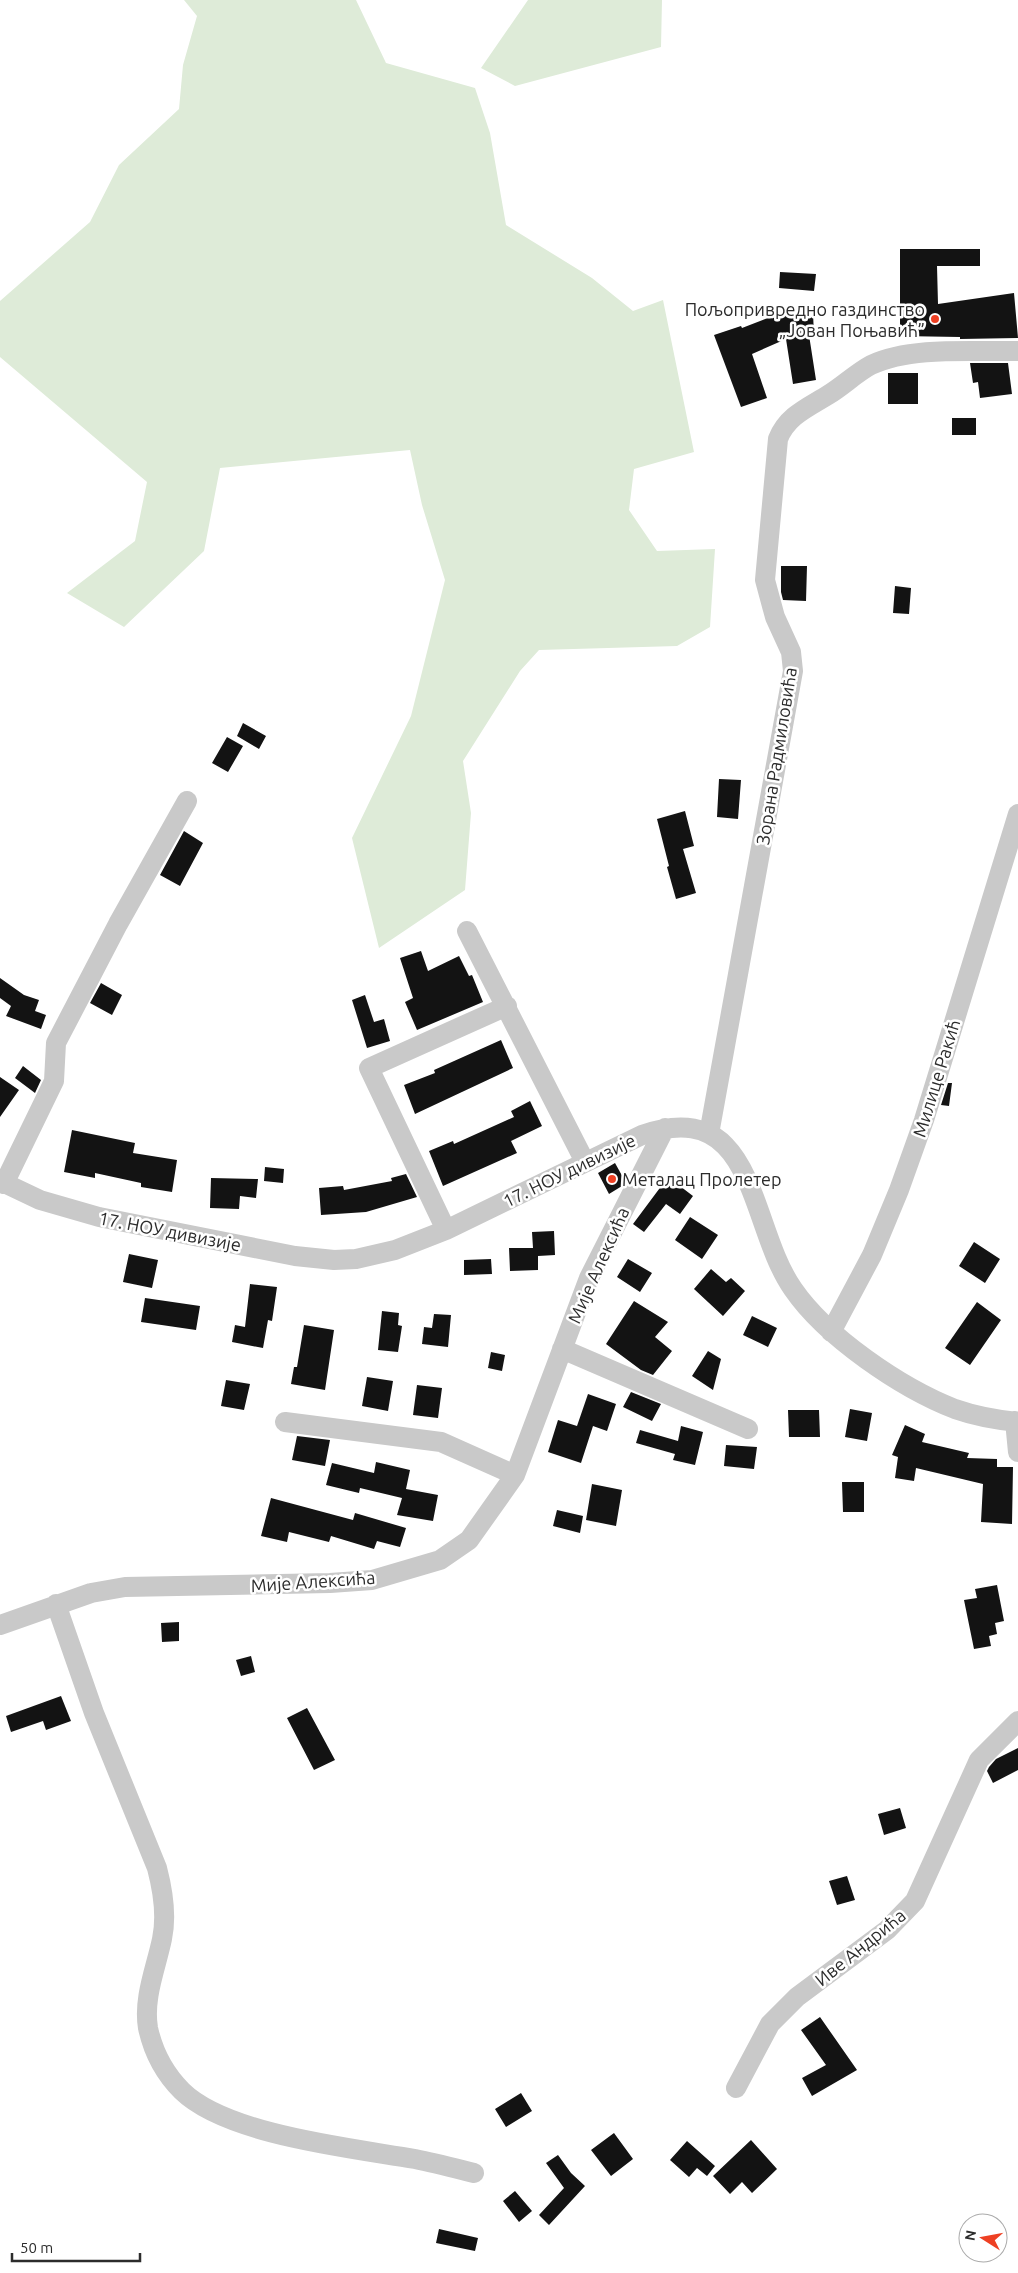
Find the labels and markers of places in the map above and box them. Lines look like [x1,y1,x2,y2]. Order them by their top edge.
place label: Пољопривредно газдинство „Јован Поњавић” [685,299,925,340]
marker: Пољопривредно газдинство „Јован Поњавић” [929,313,941,325]
place label: Металац Пролетер [622,1169,782,1189]
marker: Металац Пролетер [606,1173,618,1185]

